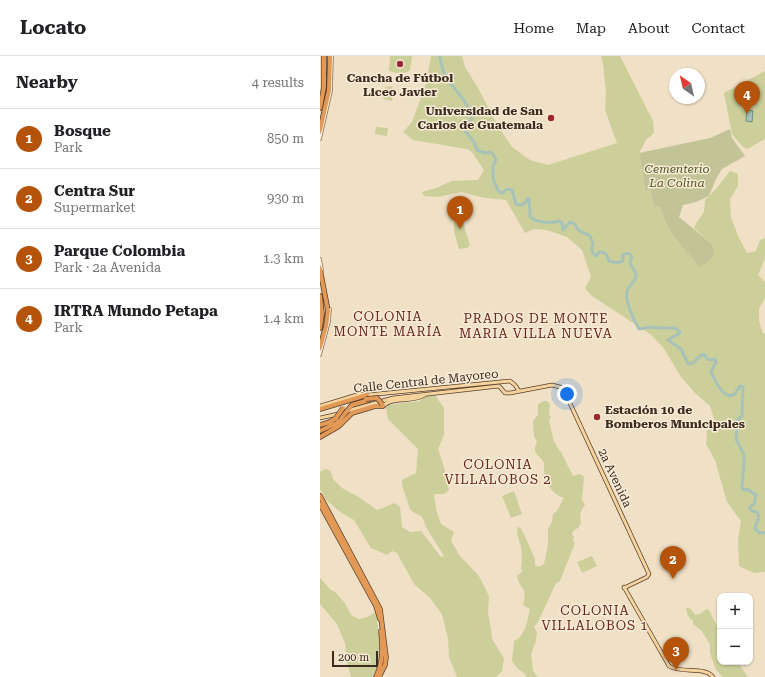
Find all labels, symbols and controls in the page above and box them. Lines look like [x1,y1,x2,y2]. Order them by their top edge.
text: Locato [20,16,86,39]
text: Home [513,20,554,36]
text: Map [576,20,606,36]
text: About [628,20,670,36]
text: Contact [692,20,745,36]
marker: Cancha de Fútbol Liceo Javier [395,59,405,69]
north arrow [669,68,705,104]
place label: Cancha de Fútbol Liceo Javier [347,71,453,99]
text: Nearby [16,72,78,92]
text: 4 results [252,75,304,90]
pin: 4 [734,81,760,114]
place label: Universidad de San Carlos de Guatemala [417,104,543,132]
marker: Universidad de San Carlos de Guatemala [546,113,556,123]
text: Bosque [54,122,111,140]
text: 1 [25,131,33,146]
text: 850 m [267,131,304,146]
text: Park [54,140,83,155]
park label: Cementerio La Colina [645,162,709,190]
text: Centra Sur [54,182,135,200]
text: 2 [25,191,33,206]
text: 930 m [267,191,304,206]
pin: 1 [447,196,473,229]
text: Supermarket [54,200,135,215]
text: Parque Colombia [54,242,185,260]
text: 3 [25,251,33,266]
text: 1.3 km [263,251,304,266]
text: Park · 2a Avenida [54,260,161,275]
text: IRTRA Mundo Petapa [54,302,218,320]
district label: COLONIA MONTE MARÍA [334,309,442,339]
text: 4 [25,311,33,326]
text: 1.4 km [263,311,304,326]
district label: PRADOS DE MONTE MARIA VILLA NUEVA [459,311,613,341]
text: Park [54,320,83,335]
street label: Calle Central de Mayoreo [353,366,499,396]
your location [557,384,577,404]
place label: Estación 10 de Bomberos Municipales [605,403,745,431]
marker: Estación 10 de Bomberos Municipales [592,412,602,422]
street label: 2a Avenida [595,446,635,510]
district label: COLONIA VILLALOBOS 2 [444,457,552,487]
pin: 2 [660,546,686,579]
map controls [717,593,753,665]
button: + [717,593,753,629]
district label: COLONIA VILLALOBOS 1 [541,603,649,633]
button: − [717,629,753,665]
pin: 3 [663,637,689,670]
scale bar [332,649,378,668]
text: 200 m [338,651,369,664]

